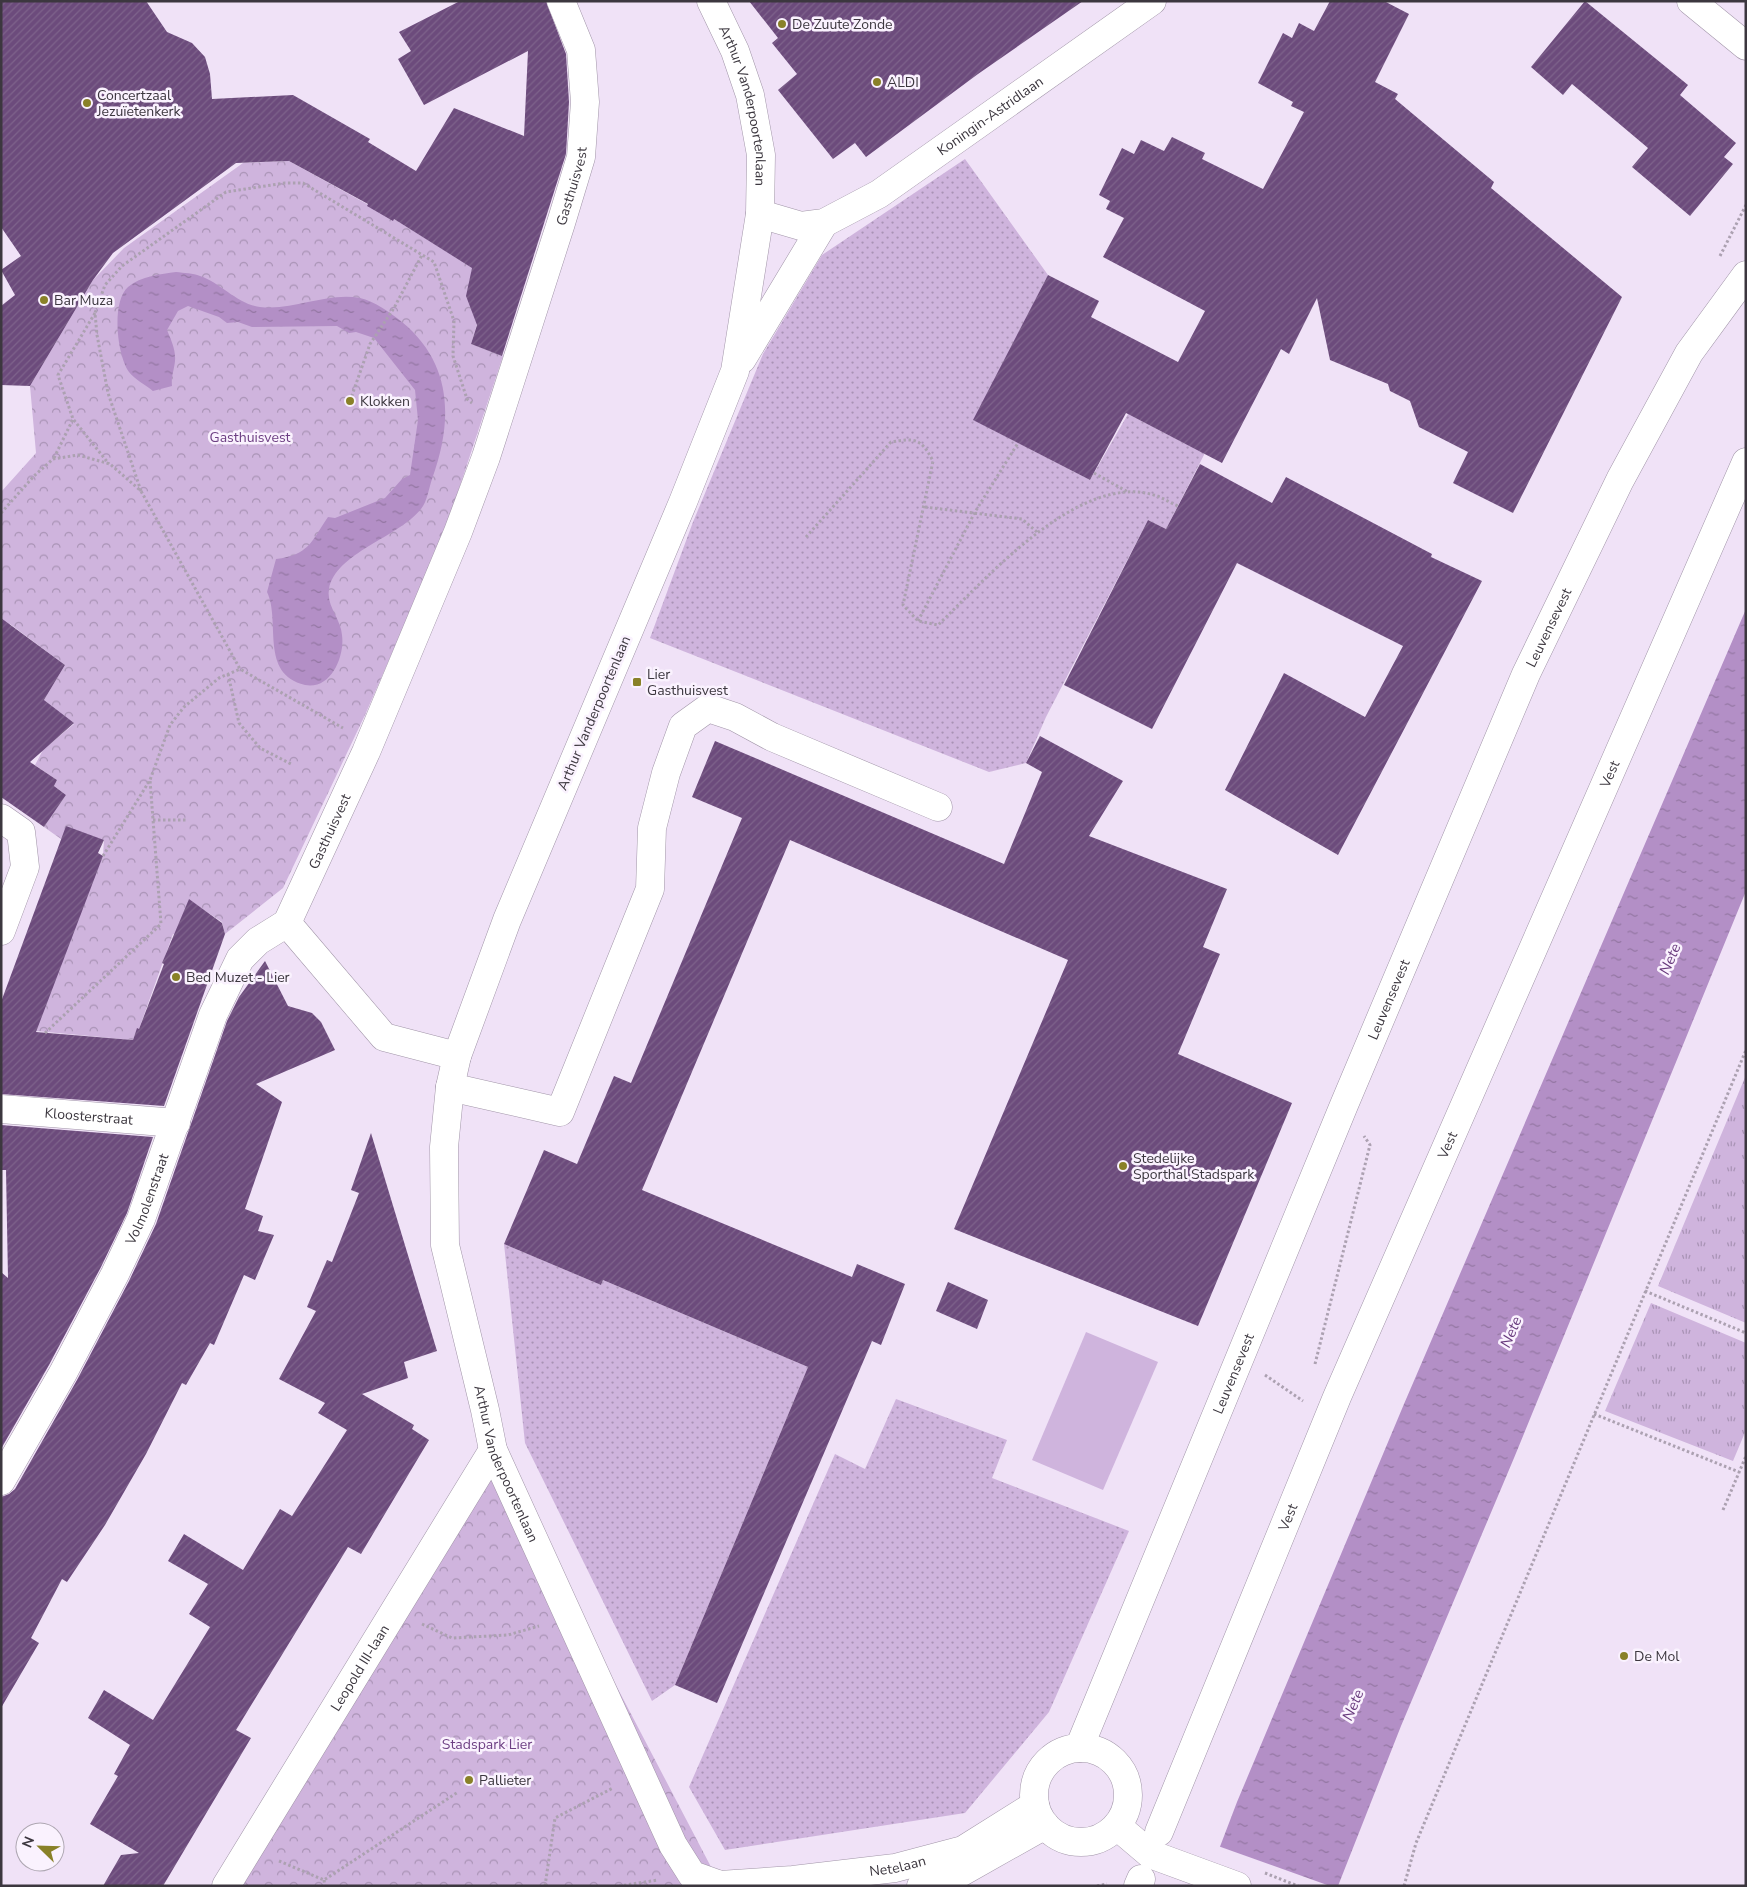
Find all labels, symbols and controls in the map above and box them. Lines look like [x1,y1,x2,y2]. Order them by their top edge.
place label: De Zuute Zonde [792,15,893,34]
marker: De Zuute Zonde [776,18,788,30]
street label: Arthur Vanderpoortenlaan [715,22,771,186]
street label: Koningin-Astridlaan [933,71,1047,160]
place label: ALDI [887,73,919,92]
marker: ALDI [871,76,883,88]
place label: Concertzaal Jezuïetenkerk [96,86,181,121]
marker: Concertzaal Jezuïetenkerk [81,97,93,109]
street label: Gasthuisvest [551,146,591,228]
place label: Bar Muza [54,291,113,310]
marker: Bar Muza [38,294,50,306]
place label: Klokken [360,392,410,411]
marker: Klokken [344,395,356,407]
park label: Gasthuisvest [210,428,291,447]
street label: Leuvensevest [1521,585,1576,670]
street label: Arthur Vanderpoortenlaan [553,633,635,793]
place label: Lier Gasthuisvest [647,665,728,700]
marker: Lier Gasthuisvest [631,676,643,688]
street label: Vest [1595,757,1624,791]
street label: Gasthuisvest [304,790,355,872]
water label: Nete [1655,940,1686,978]
street label: Leuvensevest [1363,956,1414,1043]
place label: Bed Muzet - Lier [186,968,290,987]
marker: Bed Muzet - Lier [170,971,182,983]
street label: Kloosterstraat [44,1103,134,1129]
street label: Vest [1433,1128,1462,1163]
place label: Stedelijke Sporthal Stadspark [1133,1149,1255,1184]
street label: Volmolenstraat [120,1151,173,1249]
marker: Stedelijke Sporthal Stadspark [1117,1160,1129,1172]
water label: Nete [1496,1313,1527,1351]
street label: Leuvensevest [1208,1330,1258,1417]
street label: Arthur Vanderpoortenlaan [470,1383,543,1545]
street label: Vest [1273,1501,1302,1535]
street label: Leopold III-laan [326,1621,393,1715]
place label: De Mol [1634,1647,1680,1666]
marker: De Mol [1618,1650,1630,1662]
water label: Nete [1338,1686,1369,1724]
park label: Stadspark Lier [442,1735,532,1754]
place label: Pallieter [479,1771,531,1790]
marker: Pallieter [463,1774,475,1786]
north arrow [15,1822,65,1872]
text: N [18,1834,39,1851]
street label: Netelaan [868,1851,928,1880]

